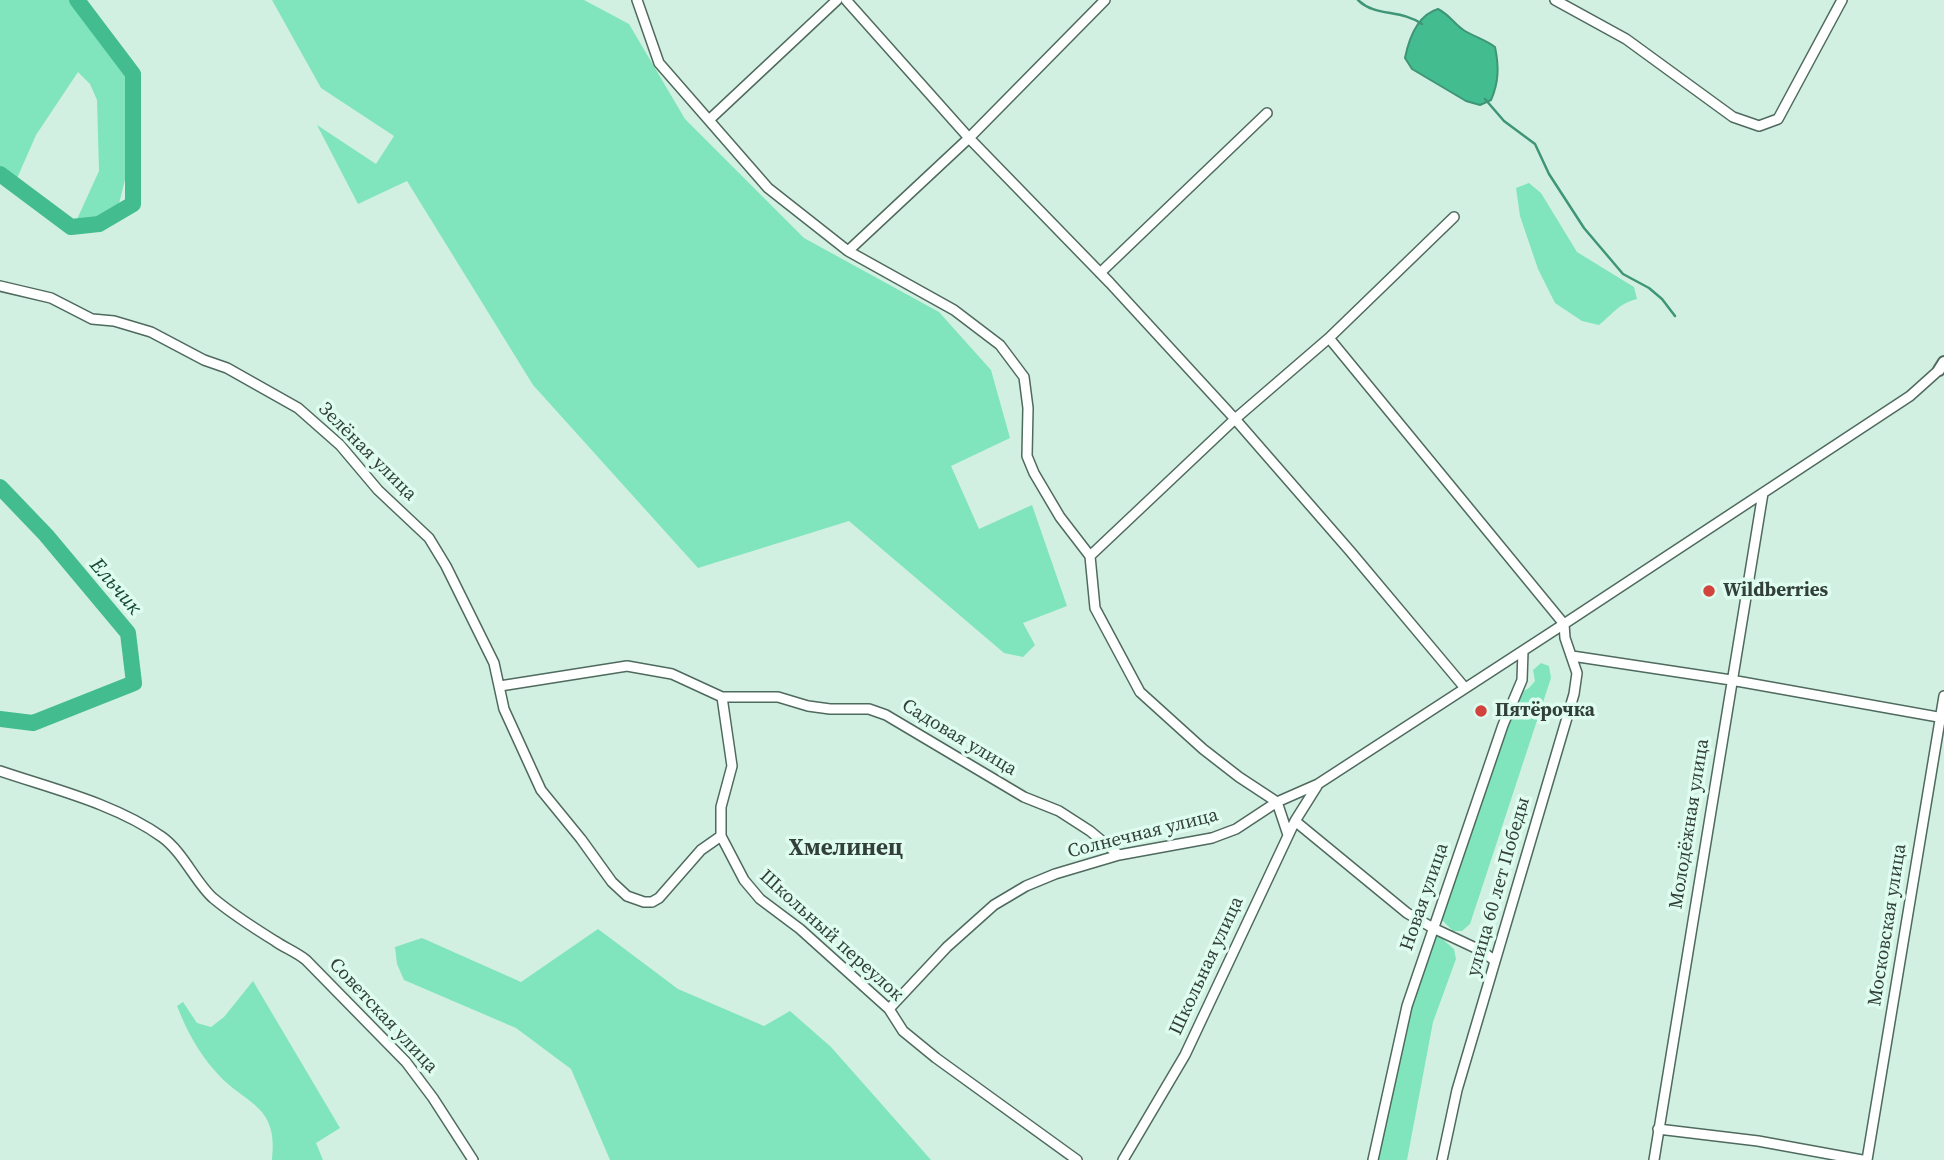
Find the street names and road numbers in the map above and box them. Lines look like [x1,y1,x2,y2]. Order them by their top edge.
street label: Зелёная улица [313,398,421,506]
street label: Садовая улица [897,695,1021,781]
street label: Молодёжная улица [1665,737,1715,911]
street label: улица 60 лет Победы [1462,795,1536,979]
street label: Солнечная улица [1065,804,1221,864]
street label: Новая улица [1396,840,1454,954]
street label: Московская улица [1864,842,1912,1008]
street label: Школьный переулок [754,865,908,1007]
street label: Школьная улица [1165,893,1249,1039]
street label: Советская улица [324,954,442,1078]

